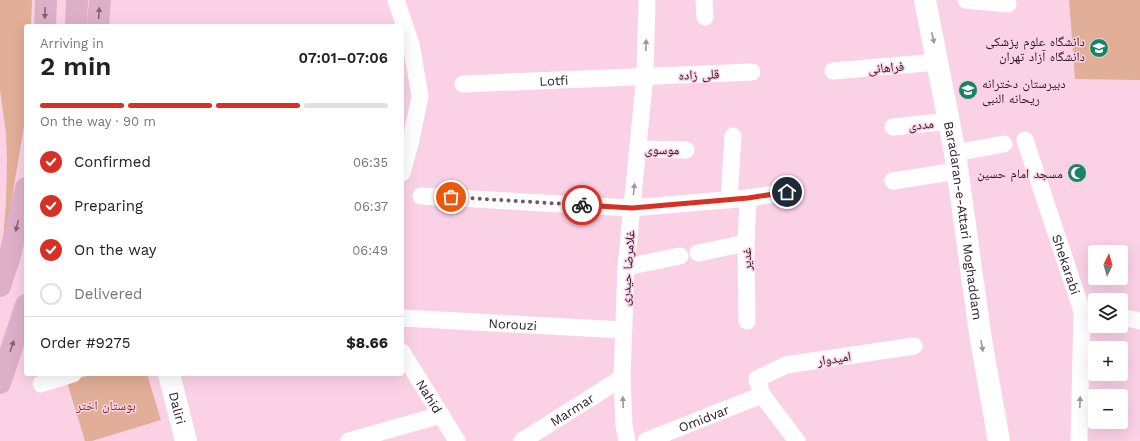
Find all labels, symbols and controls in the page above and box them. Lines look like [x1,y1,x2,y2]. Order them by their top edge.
one-way arrow [42,7,49,19]
one-way arrow [96,7,103,19]
one-way arrow [930,32,936,44]
place label: دانشگاه علوم پزشکی دانشگاه آزاد تهران [986,34,1085,65]
text: Arriving in [40,36,104,51]
school or university icon: دانشگاه علوم پزشکی دانشگاه آزاد تهران [1088,37,1110,59]
one-way arrow [643,38,649,51]
text: 07:01–07:06 [299,49,388,67]
text: 2 min [40,51,111,81]
street label: فراهانی [867,58,905,78]
street label: قلی زاده [678,66,720,84]
street label: Lotfi [539,73,569,89]
place label: دبیرستان دخترانه ریحانه النبی [982,76,1066,107]
school or university icon: دبیرستان دخترانه ریحانه النبی [957,79,979,101]
text: On the way · 90 m [40,114,156,129]
street label: مددی [908,116,935,134]
street label: Baradaran-e-Attari Moghaddam [941,120,985,321]
street label: موسوی [645,142,680,158]
icon: check [40,151,62,173]
text: Confirmed [74,153,151,171]
text: 06:35 [353,155,388,170]
mosque icon: مسجد امام حسین [1066,162,1088,184]
place label: مسجد امام حسین [977,166,1063,182]
pin [770,175,804,209]
pin [434,180,468,214]
icon: home [776,181,798,203]
one-way arrow [631,183,637,195]
courier [562,185,602,225]
icon: bag [440,186,462,208]
icon: bike [571,194,593,216]
icon: check [40,195,62,217]
text: Preparing [74,197,143,215]
text: 06:37 [354,199,388,214]
one-way arrow [14,220,20,232]
street label: غلامرضا حیدری [617,229,639,306]
street label: Shekarabi [1049,232,1083,297]
icon: check [40,239,62,261]
text: On the way [74,241,156,259]
text: 06:49 [352,243,388,258]
north arrow [1088,245,1128,285]
map controls [1088,245,1128,429]
street label: غدیر [739,247,755,271]
text: Delivered [74,285,142,303]
button: layers [1088,293,1128,333]
street label: Norouzi [488,316,538,333]
text: Order #9275 [40,334,130,352]
text: $8.66 [346,334,388,352]
one-way arrow [9,339,15,351]
one-way arrow [979,340,985,352]
button: + [1088,341,1128,381]
street label: امیدوار [815,348,852,370]
street label: Nahid [413,377,445,416]
button: − [1088,389,1128,429]
street label: Daliri [166,390,188,426]
street label: Marmar [548,391,597,429]
one-way arrow [619,396,626,408]
one-way arrow [1077,396,1084,408]
park label: بوستان اختر [75,398,136,414]
street label: Omidvar [676,402,731,435]

